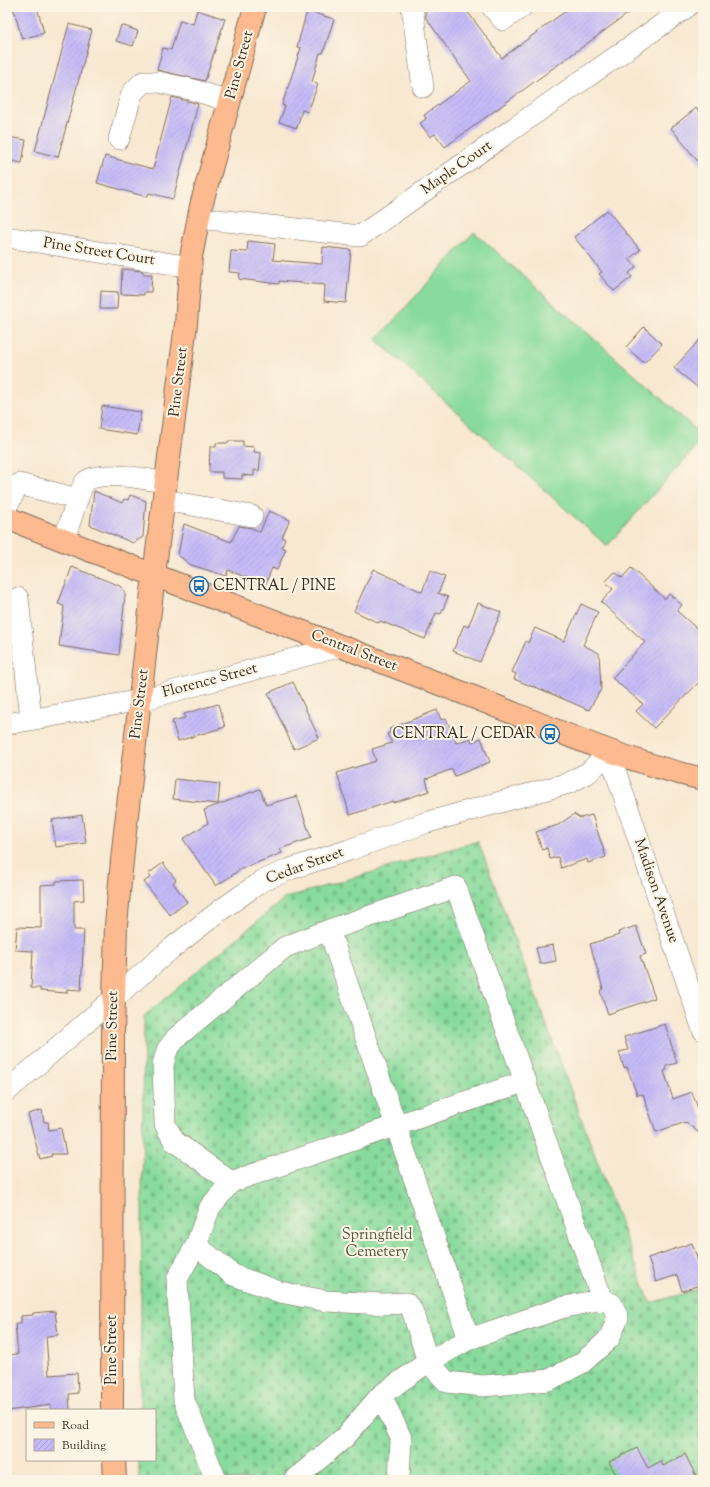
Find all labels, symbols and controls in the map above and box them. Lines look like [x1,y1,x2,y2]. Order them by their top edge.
street label: Pine Street [221,28,259,102]
street label: Maple Court [417,136,497,200]
street label: Pine Street Court [42,233,156,271]
street label: Pine Street [164,346,194,418]
bus stop icon: CENTRAL / PINE [188,575,210,597]
place label: CENTRAL / PINE [213,576,336,597]
street label: Central Street [308,625,400,677]
street label: Florence Street [160,658,260,704]
street label: Pine Street [125,668,155,740]
bus stop icon: CENTRAL / CEDAR [539,723,561,745]
place label: CENTRAL / CEDAR [392,724,536,745]
street label: Madison Avenue [628,836,684,946]
street label: Cedar Street [263,842,347,890]
street label: Pine Street [102,991,124,1061]
park label: Springfield Cemetery [342,1225,413,1263]
street label: Pine Street [102,1315,123,1385]
legend [26,1409,156,1461]
text: Road [62,1417,89,1435]
text: Building [62,1437,106,1455]

